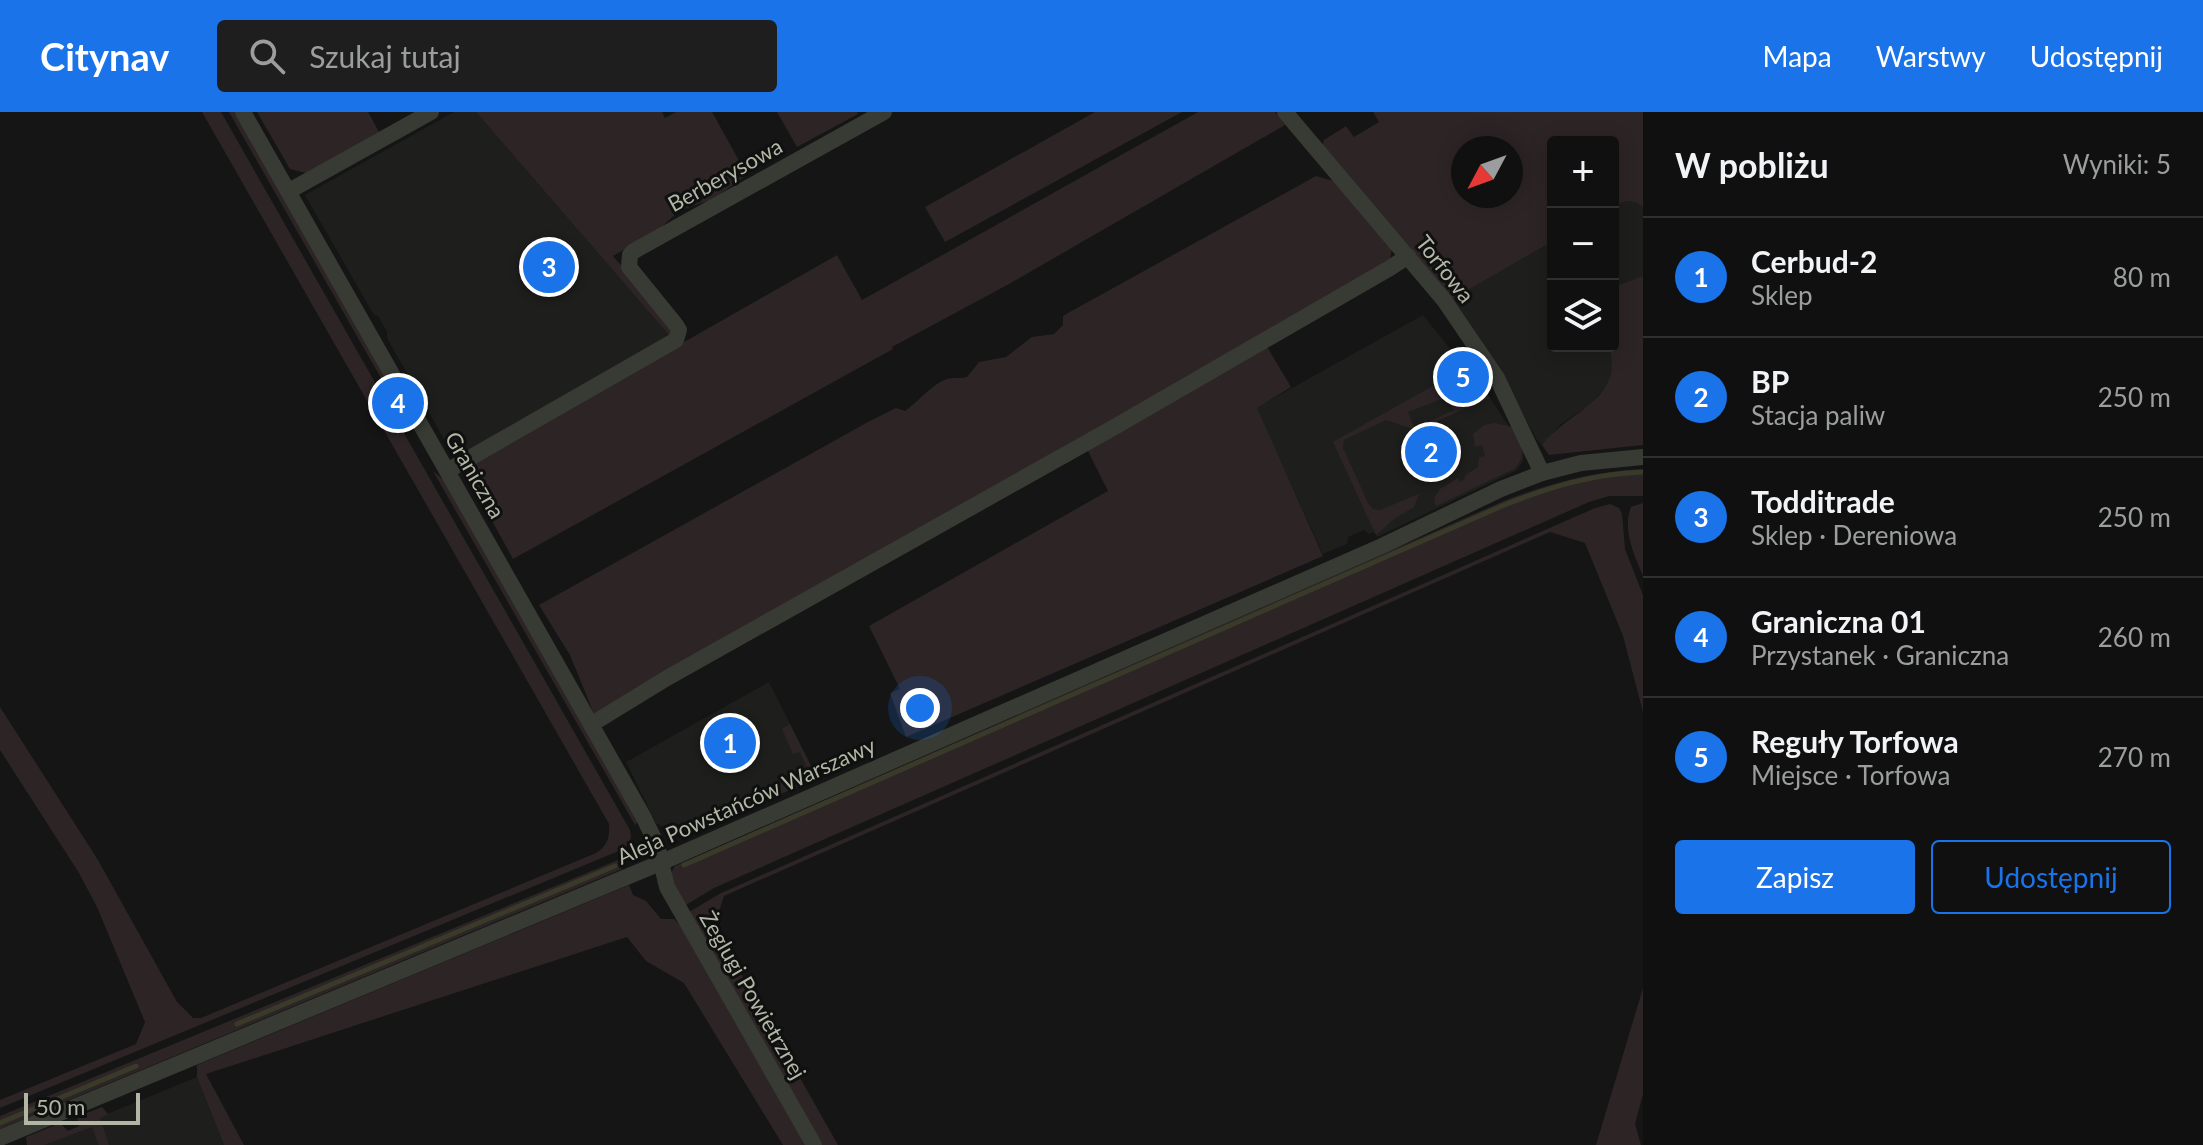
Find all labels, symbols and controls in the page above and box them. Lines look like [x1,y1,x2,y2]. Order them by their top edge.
search box [217,20,777,92]
text: Citynav [40,33,169,79]
icon: search [245,34,289,78]
text: Szukaj tutaj [309,38,461,74]
text: Mapa [1763,39,1832,73]
text: Warstwy [1876,39,1986,73]
text: Udostępnij [2030,39,2163,73]
street label: Berberysowa [663,132,787,217]
north arrow [1451,136,1523,208]
map controls [1547,136,1619,352]
button: + [1547,136,1619,208]
text: W pobliżu [1675,144,1829,185]
text: Wyniki: 5 [2063,148,2171,180]
button: − [1547,208,1619,280]
street label: Torfowa [1411,229,1480,308]
pin: 3 [523,237,575,297]
text: Cerbud-2 [1751,243,1877,279]
text: 1 [1693,261,1709,293]
text: 80 m [2113,261,2171,293]
text: Sklep [1751,279,1813,311]
button: layers [1547,280,1619,352]
pin: 5 [1437,347,1489,407]
text: BP [1751,363,1789,399]
pin: 4 [372,373,424,433]
text: 2 [1693,381,1709,413]
text: 250 m [2098,381,2171,413]
text: Stacja paliw [1751,399,1885,431]
pin: 2 [1405,422,1457,482]
street label: Graniczna [440,426,511,523]
text: Todditrade [1751,483,1895,519]
text: 3 [1693,501,1709,533]
text: 250 m [2098,501,2171,533]
text: Sklep · Dereniowa [1751,519,1957,551]
text: Graniczna 01 [1751,603,1926,639]
text: 4 [1693,621,1709,653]
text: 260 m [2098,621,2171,653]
text: Przystanek · Graniczna [1751,639,2009,671]
your location [900,688,940,728]
pin: 1 [704,713,756,773]
text: Reguły Torfowa [1751,723,1959,759]
street label: Aleja Powstańców Warszawy [612,731,880,870]
text: 5 [1693,741,1709,773]
text: 270 m [2098,741,2171,773]
text: Miejsce · Torfowa [1751,759,1950,791]
button: Zapisz [1675,840,1915,914]
button: Udostępnij [1931,840,2171,914]
street label: Żeglugi Powietrznej [694,906,813,1084]
scale bar [24,1089,140,1125]
text: 50 m [36,1093,85,1120]

